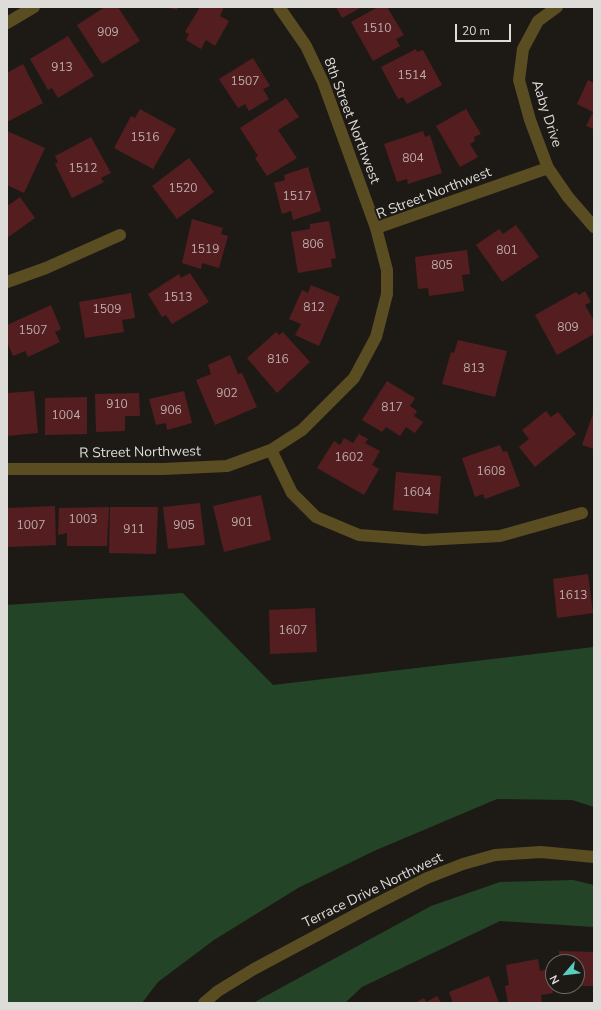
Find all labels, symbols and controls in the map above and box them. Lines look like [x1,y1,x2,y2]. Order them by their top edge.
scale bar [457,16,513,42]
house number: 1510 [363,22,391,36]
text: 20 m [462,23,490,39]
house number: 909 [97,26,119,40]
street label: 8th Street Northwest [319,56,383,186]
house number: 913 [51,61,73,75]
house number: 1514 [398,69,426,83]
house number: 1507 [231,75,259,89]
street label: Aaby Drive [527,78,565,150]
house number: 1516 [131,131,159,145]
house number: 804 [402,152,424,166]
house number: 1512 [69,162,97,176]
street label: R Street Northwest [374,164,494,224]
house number: 1520 [169,182,197,196]
house number: 1517 [283,190,311,204]
house number: 806 [302,238,324,252]
house number: 1519 [191,243,219,257]
house number: 801 [496,244,518,258]
house number: 805 [431,259,453,273]
house number: 1513 [164,291,192,305]
house number: 812 [303,301,325,315]
house number: 1509 [93,303,121,317]
house number: 809 [557,321,579,335]
house number: 1507 [19,324,47,338]
house number: 816 [267,353,289,367]
house number: 813 [463,362,485,376]
house number: 902 [216,387,238,401]
house number: 910 [106,398,128,412]
house number: 817 [381,401,403,415]
house number: 906 [160,404,182,418]
house number: 1004 [52,409,80,423]
street label: R Street Northwest [79,444,201,462]
house number: 1602 [335,451,363,465]
house number: 1608 [477,465,505,479]
house number: 1604 [403,486,431,500]
house number: 1003 [69,513,97,527]
house number: 901 [231,516,253,530]
house number: 1007 [17,519,45,533]
house number: 905 [173,519,195,533]
house number: 911 [123,523,145,537]
house number: 1613 [559,589,587,603]
house number: 1607 [279,624,307,638]
street label: Terrace Drive Northwest [300,850,446,932]
north arrow [545,954,585,994]
text: N [546,972,563,987]

